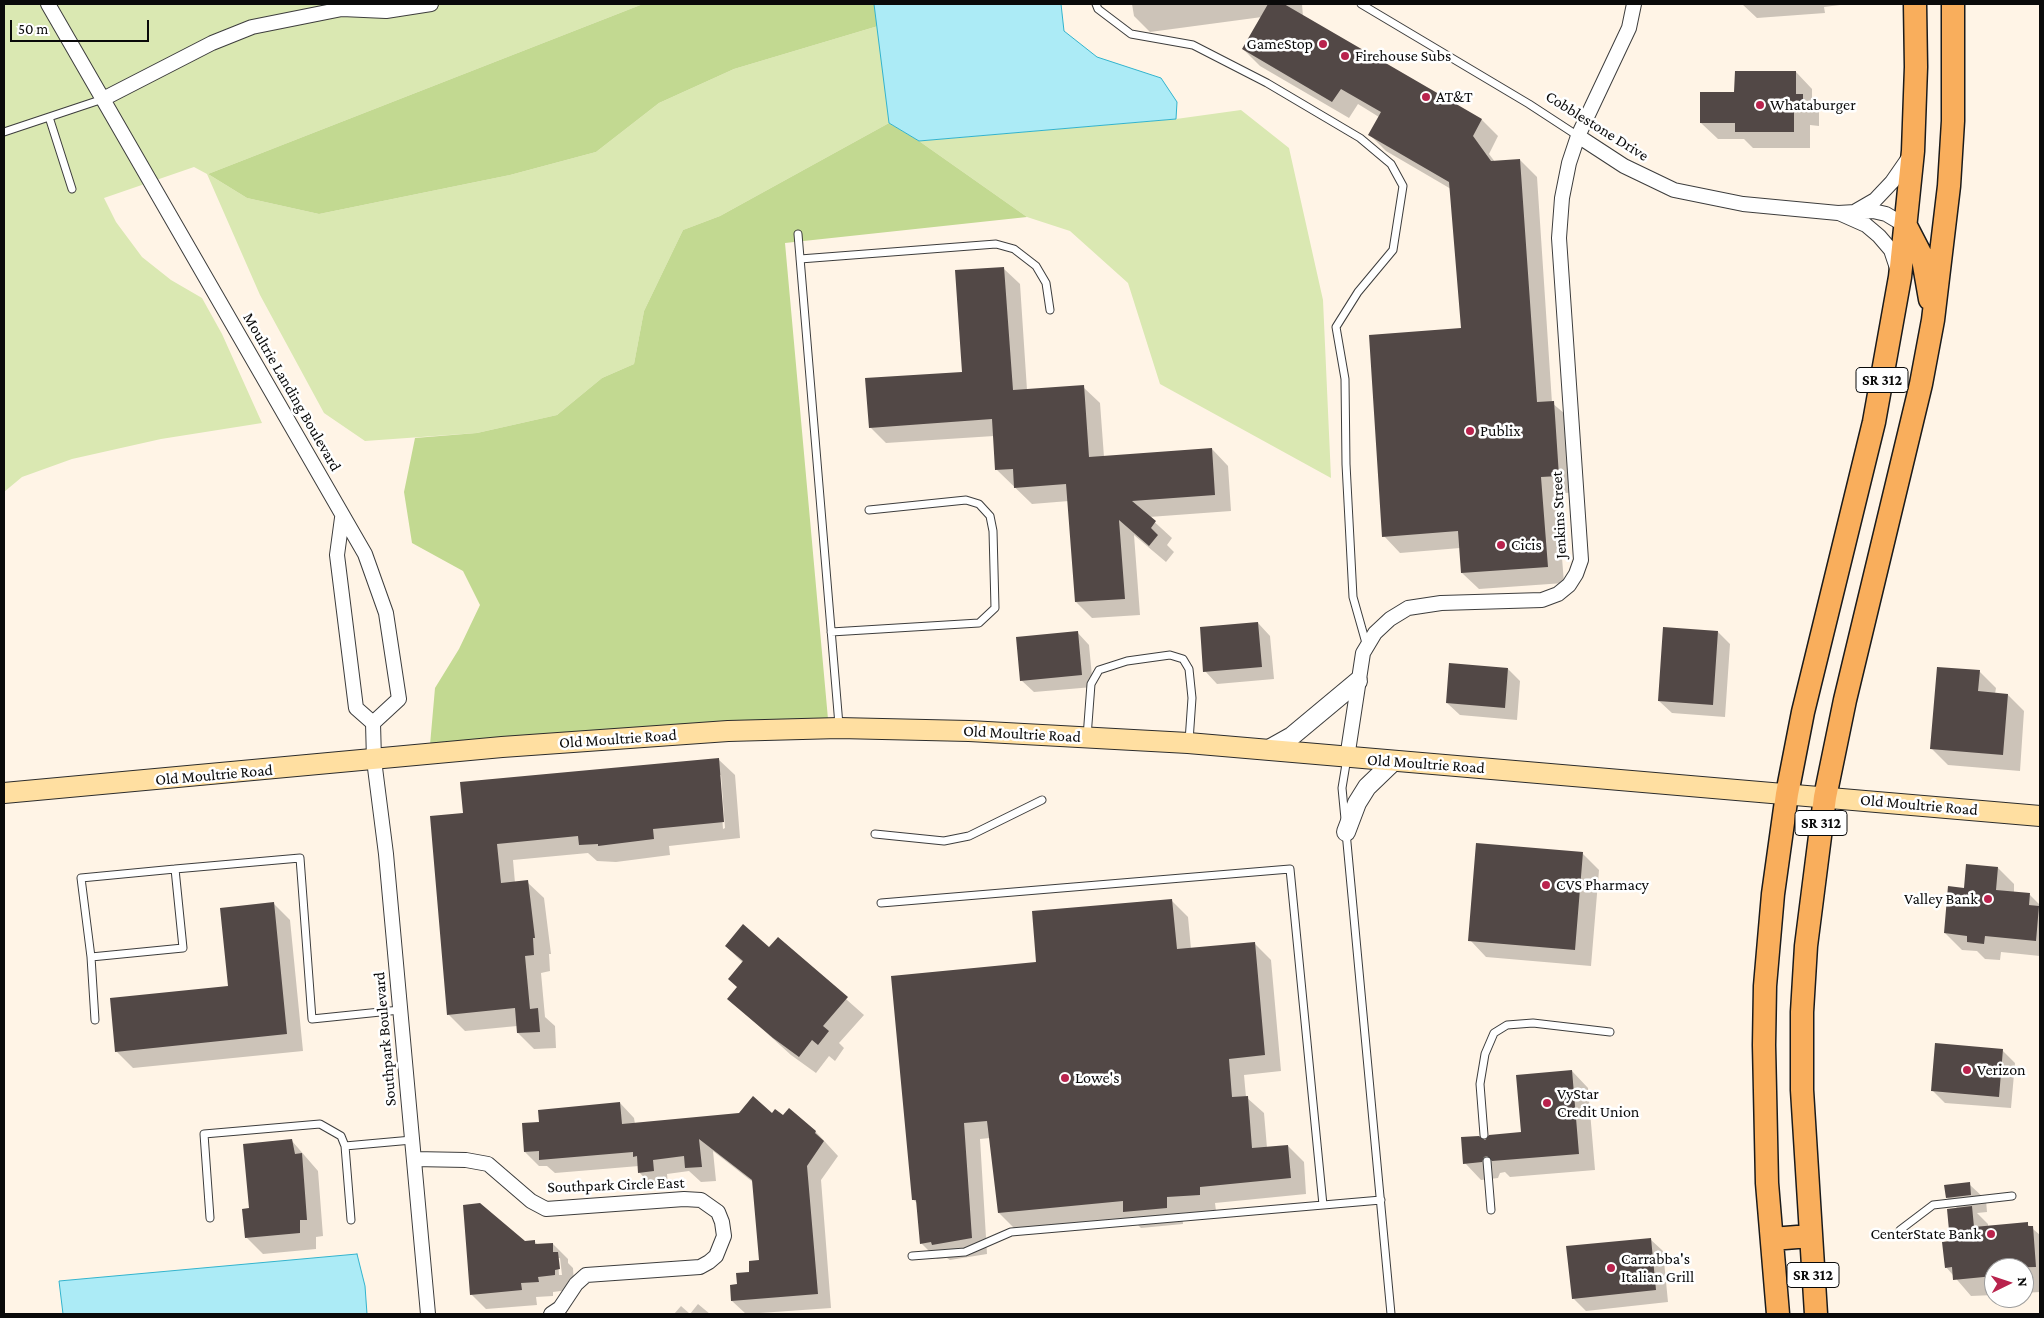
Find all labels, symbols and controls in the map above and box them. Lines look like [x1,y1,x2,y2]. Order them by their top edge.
scale bar [12,10,151,42]
text: 50 m [18,21,48,37]
place label: GameStop [1247,34,1313,54]
marker: GameStop [1317,38,1329,50]
place label: Firehouse Subs [1355,46,1451,66]
marker: Firehouse Subs [1339,50,1351,62]
place label: AT&T [1436,87,1473,107]
street label: Cobblestone Drive [1542,87,1652,165]
marker: AT&T [1420,91,1432,103]
place label: Whataburger [1770,95,1856,115]
marker: Whataburger [1754,99,1766,111]
street label: Moultrie Landing Boulevard [239,309,345,475]
road number: SR 312 [1856,368,1908,392]
place label: Publix [1480,421,1521,441]
marker: Publix [1464,425,1476,437]
street label: Jenkins Street [1547,471,1571,559]
place label: Cicis [1511,535,1542,555]
marker: Cicis [1495,539,1507,551]
street label: Old Moultrie Road [963,721,1081,747]
street label: Old Moultrie Road [559,725,677,753]
street label: Old Moultrie Road [1367,750,1485,778]
street label: Old Moultrie Road [154,760,274,790]
street label: Old Moultrie Road [1859,790,1979,820]
road number: SR 312 [1795,810,1847,836]
place label: CVS Pharmacy [1556,875,1649,895]
marker: CVS Pharmacy [1540,879,1552,891]
place label: Valley Bank [1904,889,1978,909]
marker: Valley Bank [1982,893,1994,905]
street label: Southpark Boulevard [370,971,400,1107]
place label: Verizon [1977,1060,2026,1080]
marker: Verizon [1961,1064,1973,1076]
place label: Lowe's [1075,1068,1119,1088]
marker: Lowe's [1059,1072,1071,1084]
place label: VyStar Credit Union [1557,1084,1639,1122]
marker: VyStar Credit Union [1541,1097,1553,1109]
street label: Southpark Circle East [547,1173,685,1197]
place label: CenterState Bank [1870,1224,1981,1244]
marker: CenterState Bank [1985,1228,1997,1240]
place label: Carrabba's Italian Grill [1621,1249,1694,1287]
north arrow [1984,1258,2034,1308]
marker: Carrabba's Italian Grill [1605,1262,1617,1274]
road number: SR 312 [1787,1262,1839,1288]
text: N [2015,1277,2031,1287]

